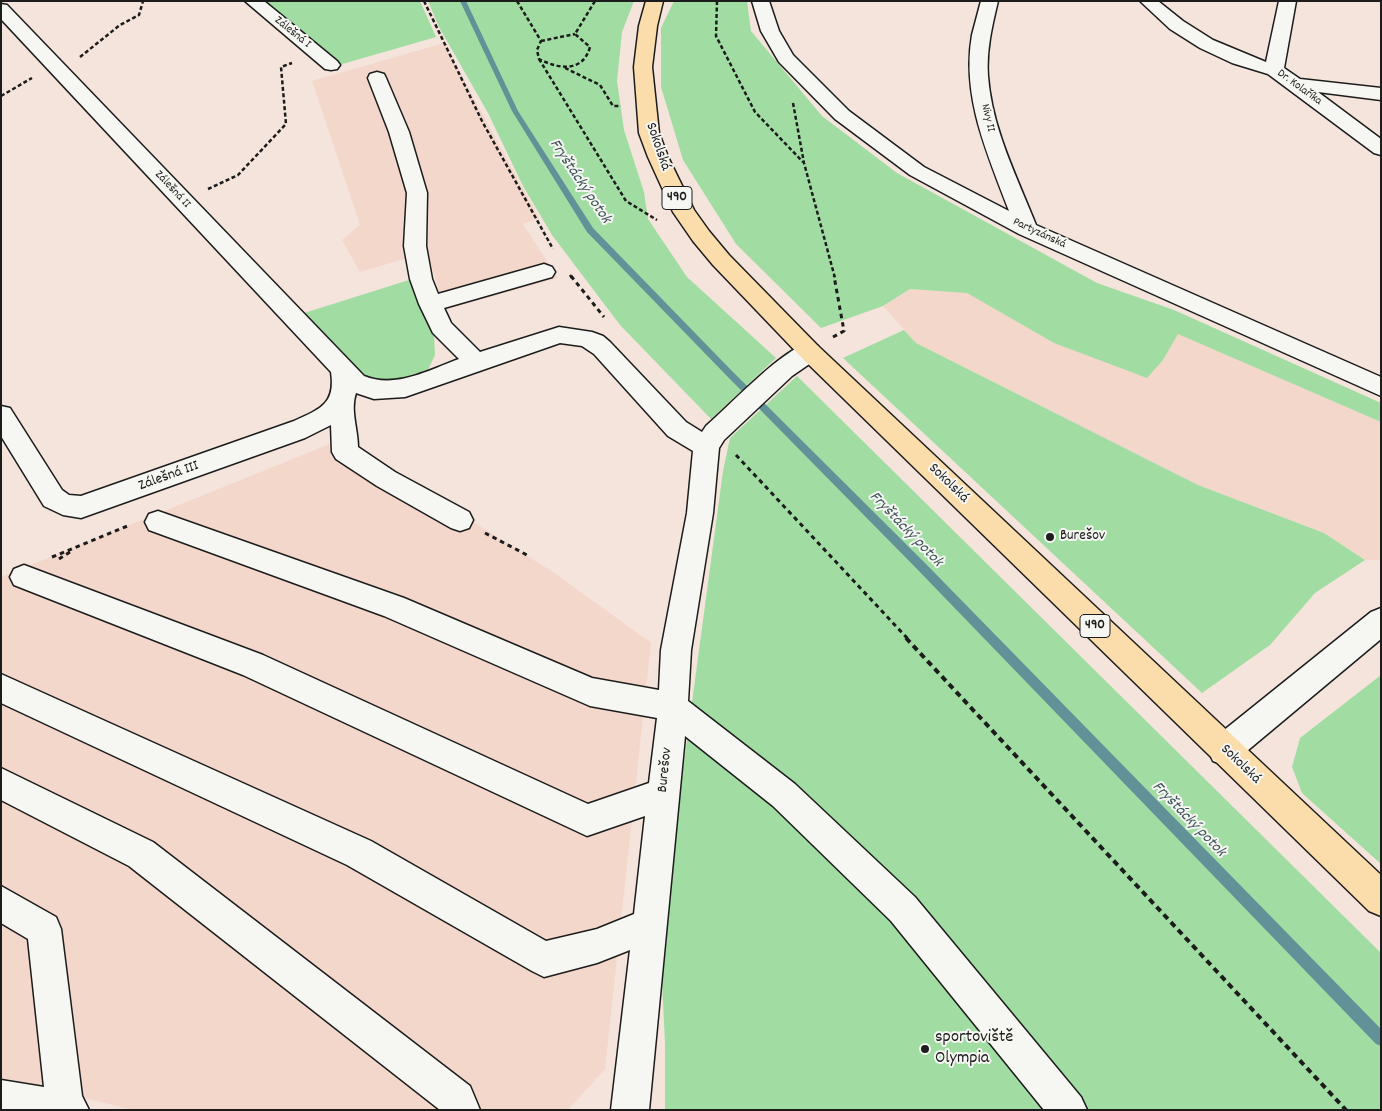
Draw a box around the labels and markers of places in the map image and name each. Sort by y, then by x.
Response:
place label: Burešov [1060,528,1105,546]
marker: Burešov [1044,531,1056,543]
place label: sportoviště Olympia [935,1028,1013,1070]
marker: sportoviště Olympia [919,1043,931,1055]

